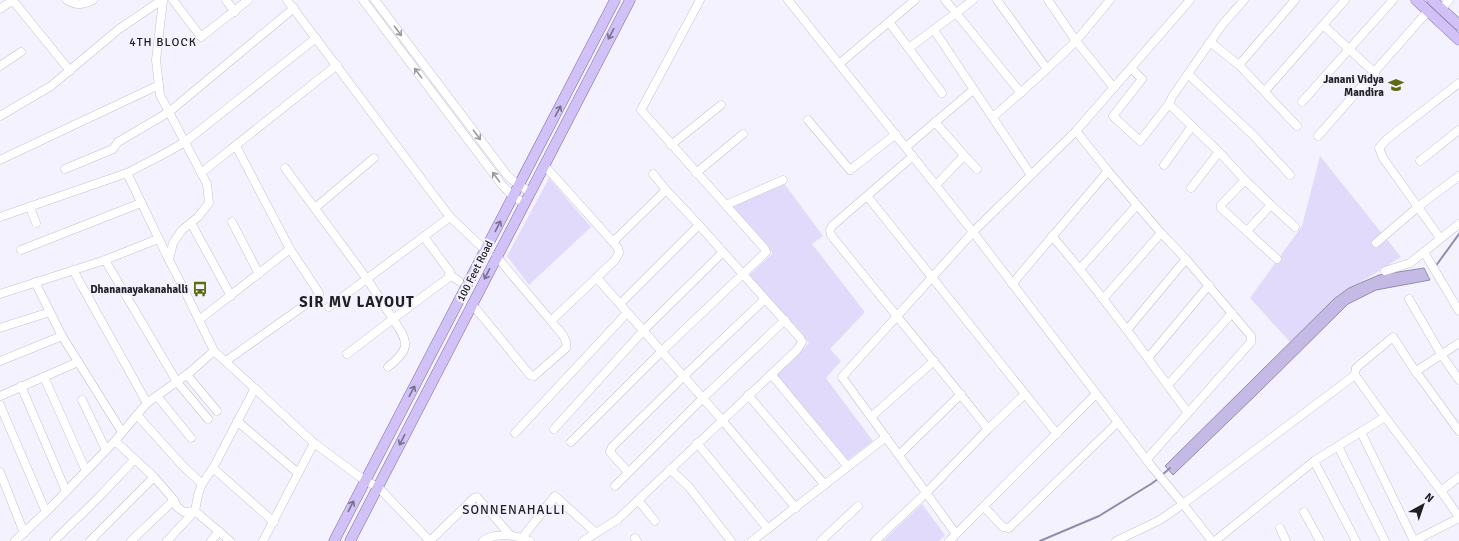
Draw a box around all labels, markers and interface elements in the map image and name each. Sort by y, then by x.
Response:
one-way arrow [394,26,403,37]
one-way arrow [607,28,614,40]
district label: 4TH BLOCK [129,35,197,50]
one-way arrow [413,68,422,79]
place label: Janani Vidya Mandira [1323,73,1384,99]
school or university icon: Janani Vidya Mandira [1387,76,1405,94]
one-way arrow [554,105,562,117]
one-way arrow [473,129,481,140]
one-way arrow [491,172,500,183]
one-way arrow [494,220,502,232]
street label: 100 Feet Road [454,238,496,304]
one-way arrow [483,268,490,280]
bus stop icon: Dhananayakanahalli [191,280,209,298]
place label: Dhananayakanahalli [90,283,188,296]
district label: SIR MV LAYOUT [299,293,415,311]
one-way arrow [409,385,416,397]
one-way arrow [398,433,405,445]
north arrow [1403,485,1443,525]
text: N [1422,490,1436,505]
one-way arrow [348,500,356,512]
district label: SONNENAHALLI [462,502,566,518]

